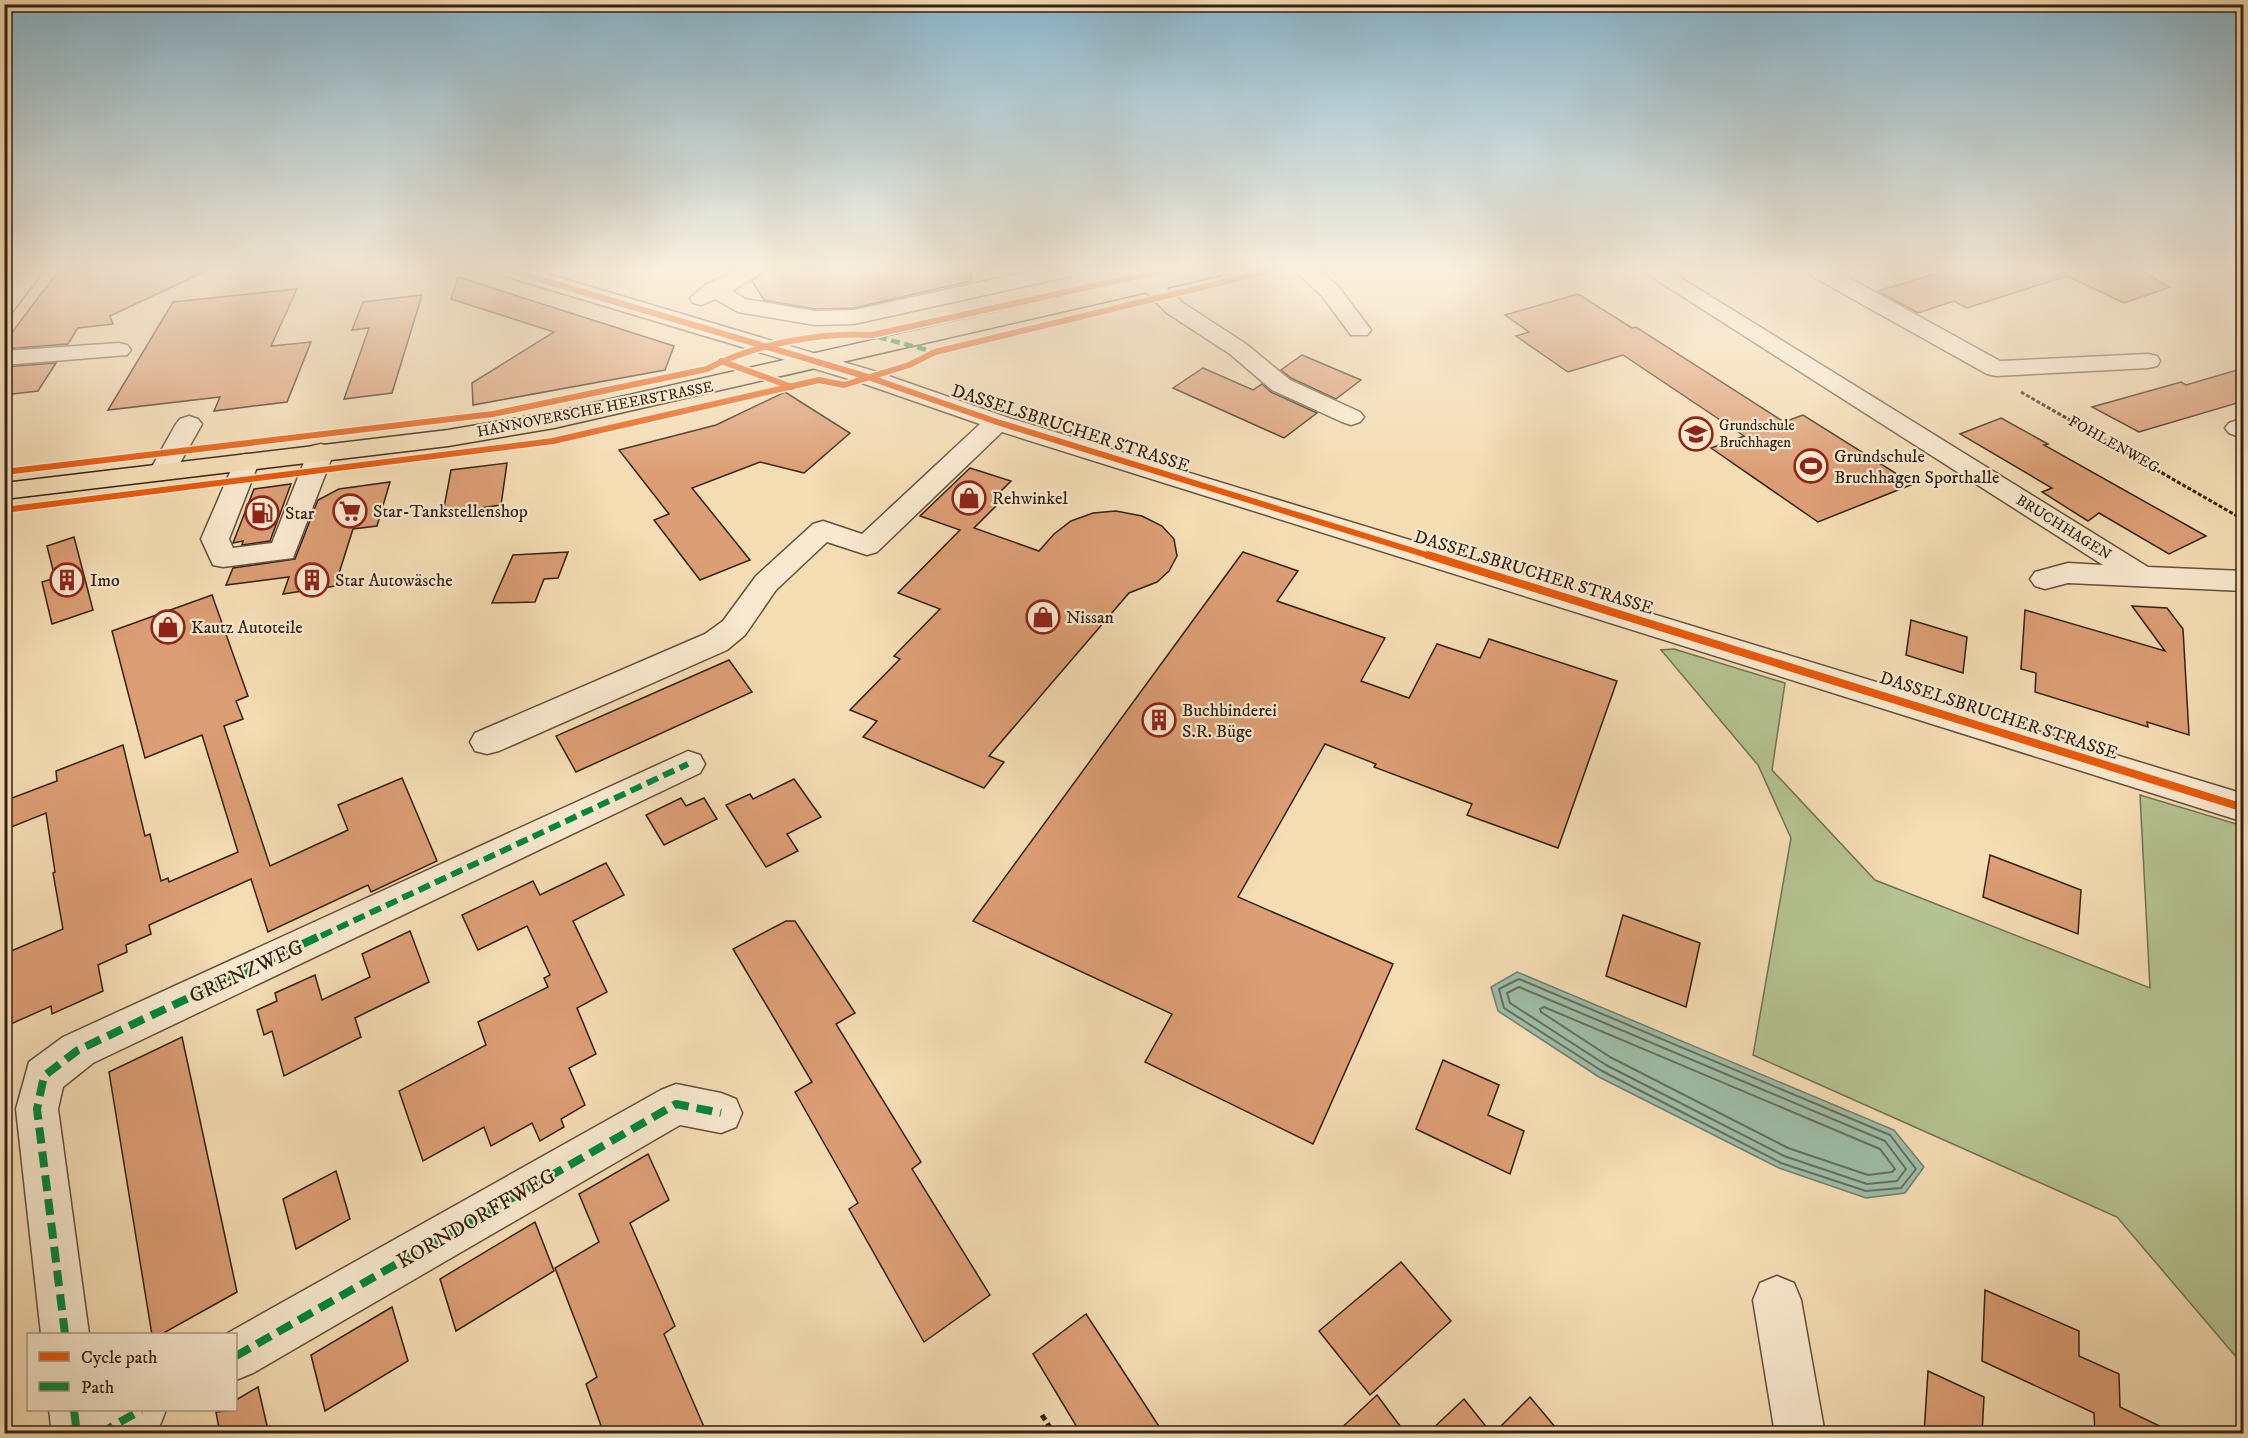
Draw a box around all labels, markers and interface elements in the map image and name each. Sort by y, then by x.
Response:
street label: HANNOVERSCHE HEERSTRASSE [475,377,715,442]
street label: DASSELSBRUCHER STRASSE [949,380,1193,478]
street label: FOHLENWEG [2065,412,2163,477]
school or university icon: Grundschule Bruchhagen [1678,416,1714,452]
place label: Grundschule Bruchhagen [1719,416,1795,452]
place label: Grundschule Bruchhagen Sporthalle [1834,446,1999,489]
sports icon: Grundschule Bruchhagen Sporthalle [1793,448,1829,484]
shop icon: Rehwinkel [951,480,987,516]
place label: Rehwinkel [992,488,1068,510]
street label: BRUCHHAGEN [2013,491,2115,564]
supermarket icon: Star-Tankstellenshop [332,493,368,529]
fuel station icon: Star [244,495,280,531]
place label: Star-Tankstellenshop [373,501,528,523]
place label: Star [285,503,315,525]
street label: DASSELSBRUCHER STRASSE [1411,526,1656,620]
building icon: Imo [49,562,85,598]
building icon: Star Autowäsche [294,562,330,598]
place label: Imo [90,570,120,592]
place label: Star Autowäsche [335,570,453,592]
shop icon: Nissan [1025,599,1061,635]
place label: Nissan [1066,607,1115,629]
shop icon: Kautz Autoteile [150,609,186,645]
place label: Kautz Autoteile [191,617,303,639]
street label: DASSELSBRUCHER STRASSE [1877,667,2121,765]
place label: Buchbinderei S.R. Büge [1182,700,1277,743]
building icon: Buchbinderei S.R. Büge [1141,702,1177,738]
street label: GRENZWEG [185,934,308,1010]
street label: KORNDORFFWEG [393,1163,561,1275]
legend [27,1333,237,1411]
text: Cycle path [81,1347,158,1369]
text: Path [81,1377,115,1399]

